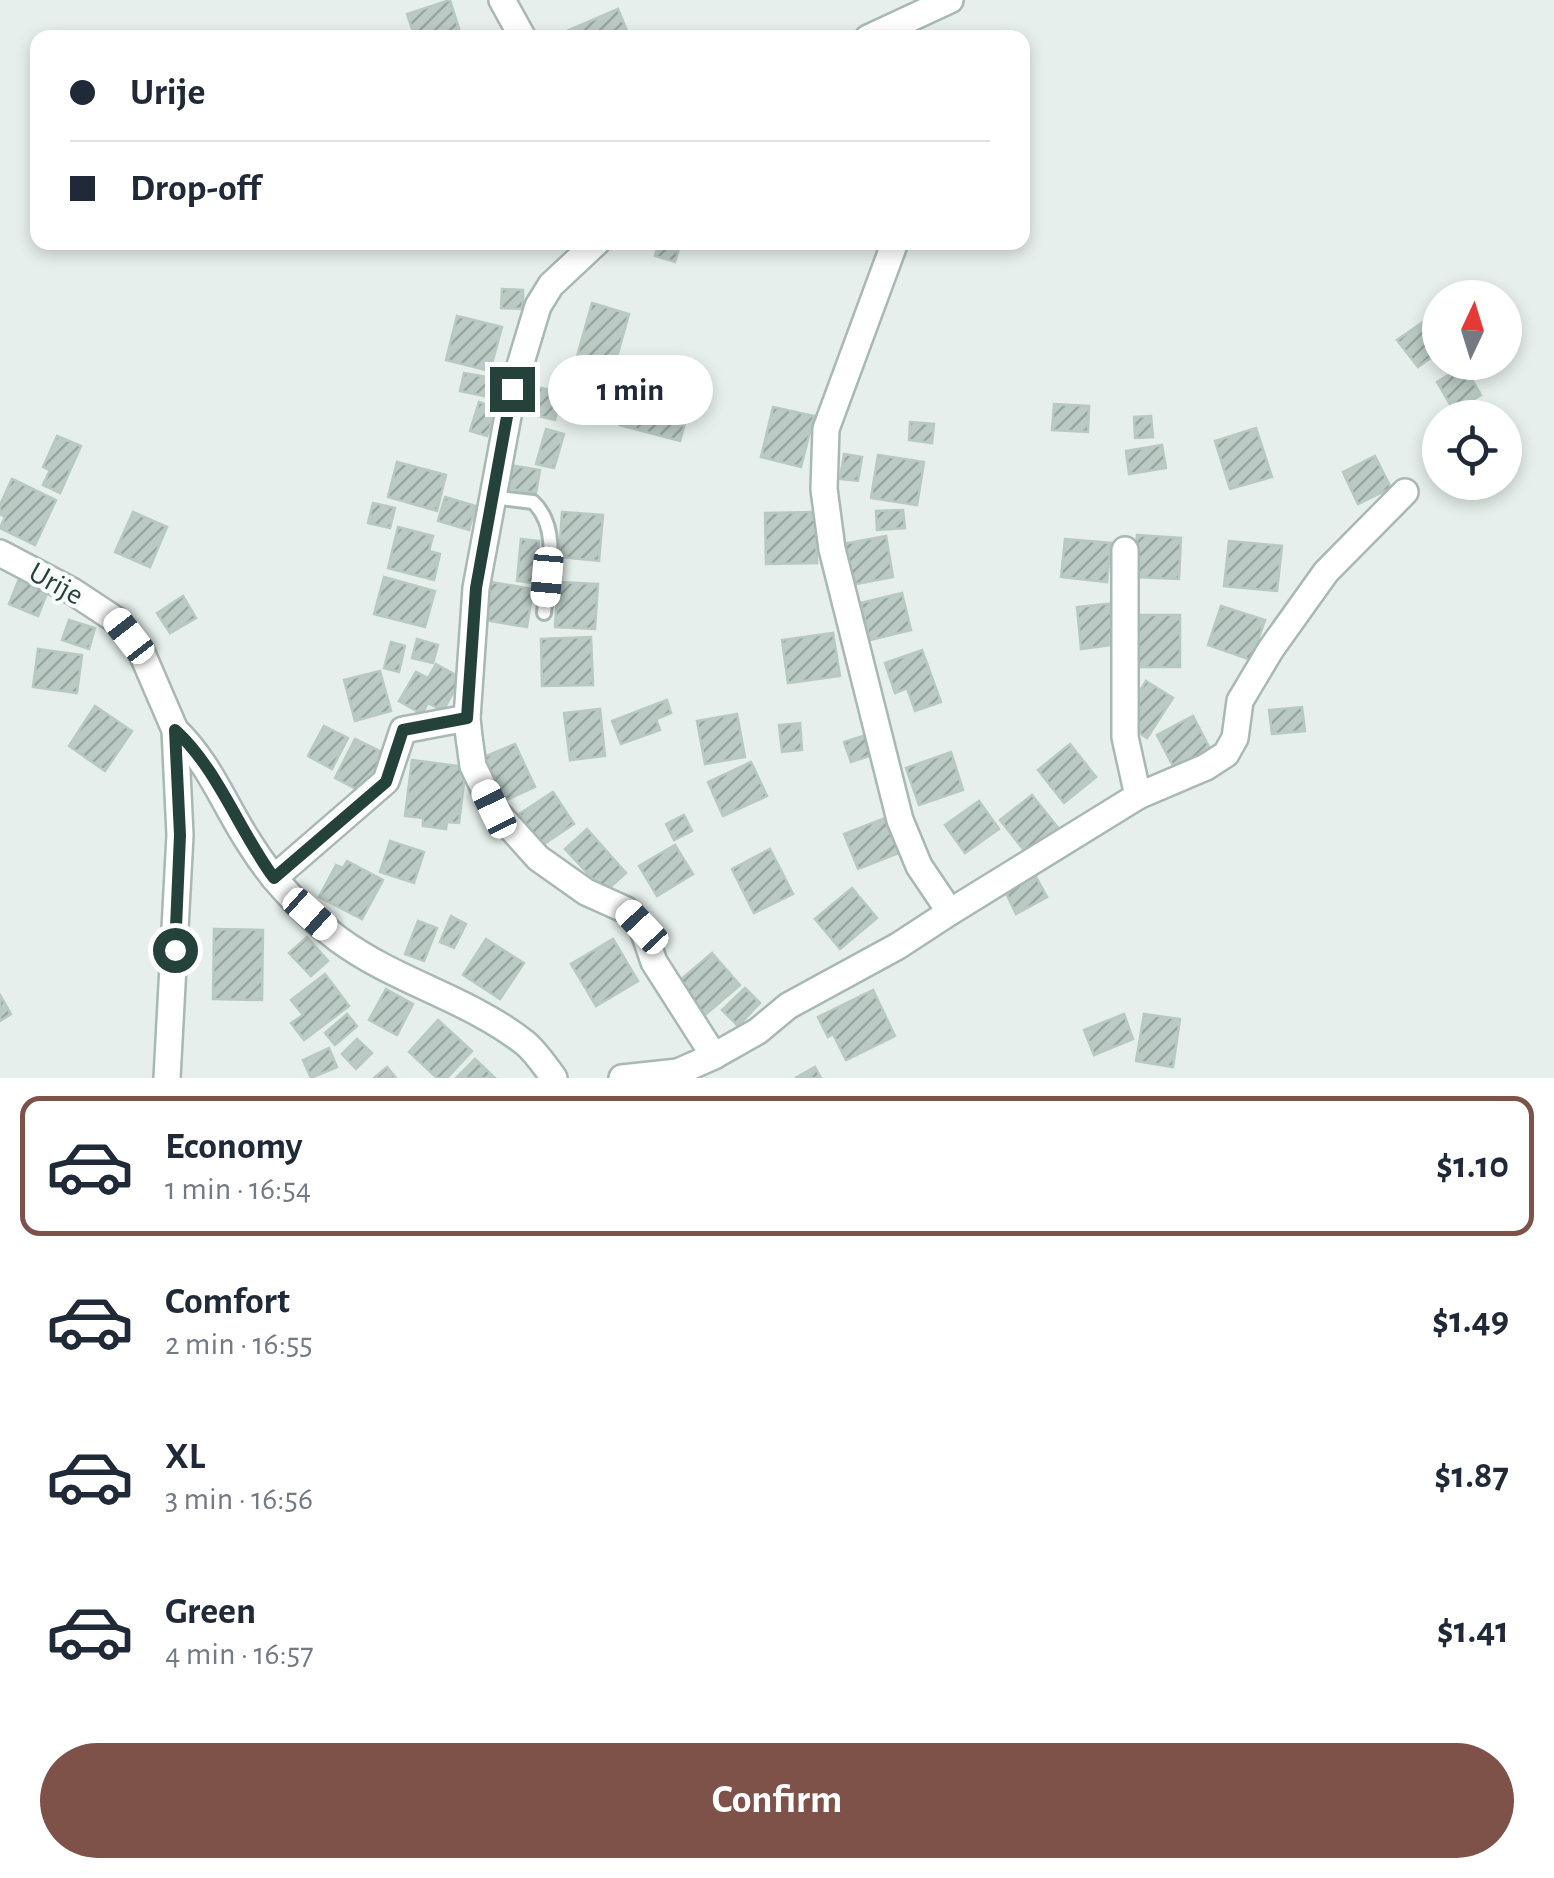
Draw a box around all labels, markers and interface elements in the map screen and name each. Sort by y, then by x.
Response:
text: Urije [130,74,206,112]
text: Drop-off [130,170,261,208]
north arrow [1422,280,1522,380]
map controls [1422,280,1522,500]
callout: 1 min [547,354,712,424]
route end [490,367,535,412]
text: 1 min [597,374,664,406]
button: locate [1422,400,1522,500]
car [529,546,565,608]
street label: Urije [24,557,88,611]
car [99,603,159,669]
car [467,775,521,843]
car [278,883,342,945]
car [611,895,673,959]
route start [153,928,198,973]
icon: car [45,1121,135,1211]
text: Economy [165,1128,303,1166]
text: $1.10 [1436,1147,1509,1185]
text: 1 min · 16:54 [165,1173,311,1205]
icon: car [45,1276,135,1366]
text: Comfort [165,1283,290,1321]
text: $1.49 [1432,1302,1509,1340]
text: 2 min · 16:55 [165,1328,313,1360]
icon: car [45,1431,135,1521]
text: XL [165,1438,205,1476]
text: $1.87 [1434,1457,1509,1495]
text: 3 min · 16:56 [165,1483,313,1515]
icon: car [45,1586,135,1676]
text: Green [165,1593,256,1631]
text: $1.41 [1437,1612,1509,1650]
text: 4 min · 16:57 [165,1638,314,1670]
button: Confirm [40,1743,1514,1858]

